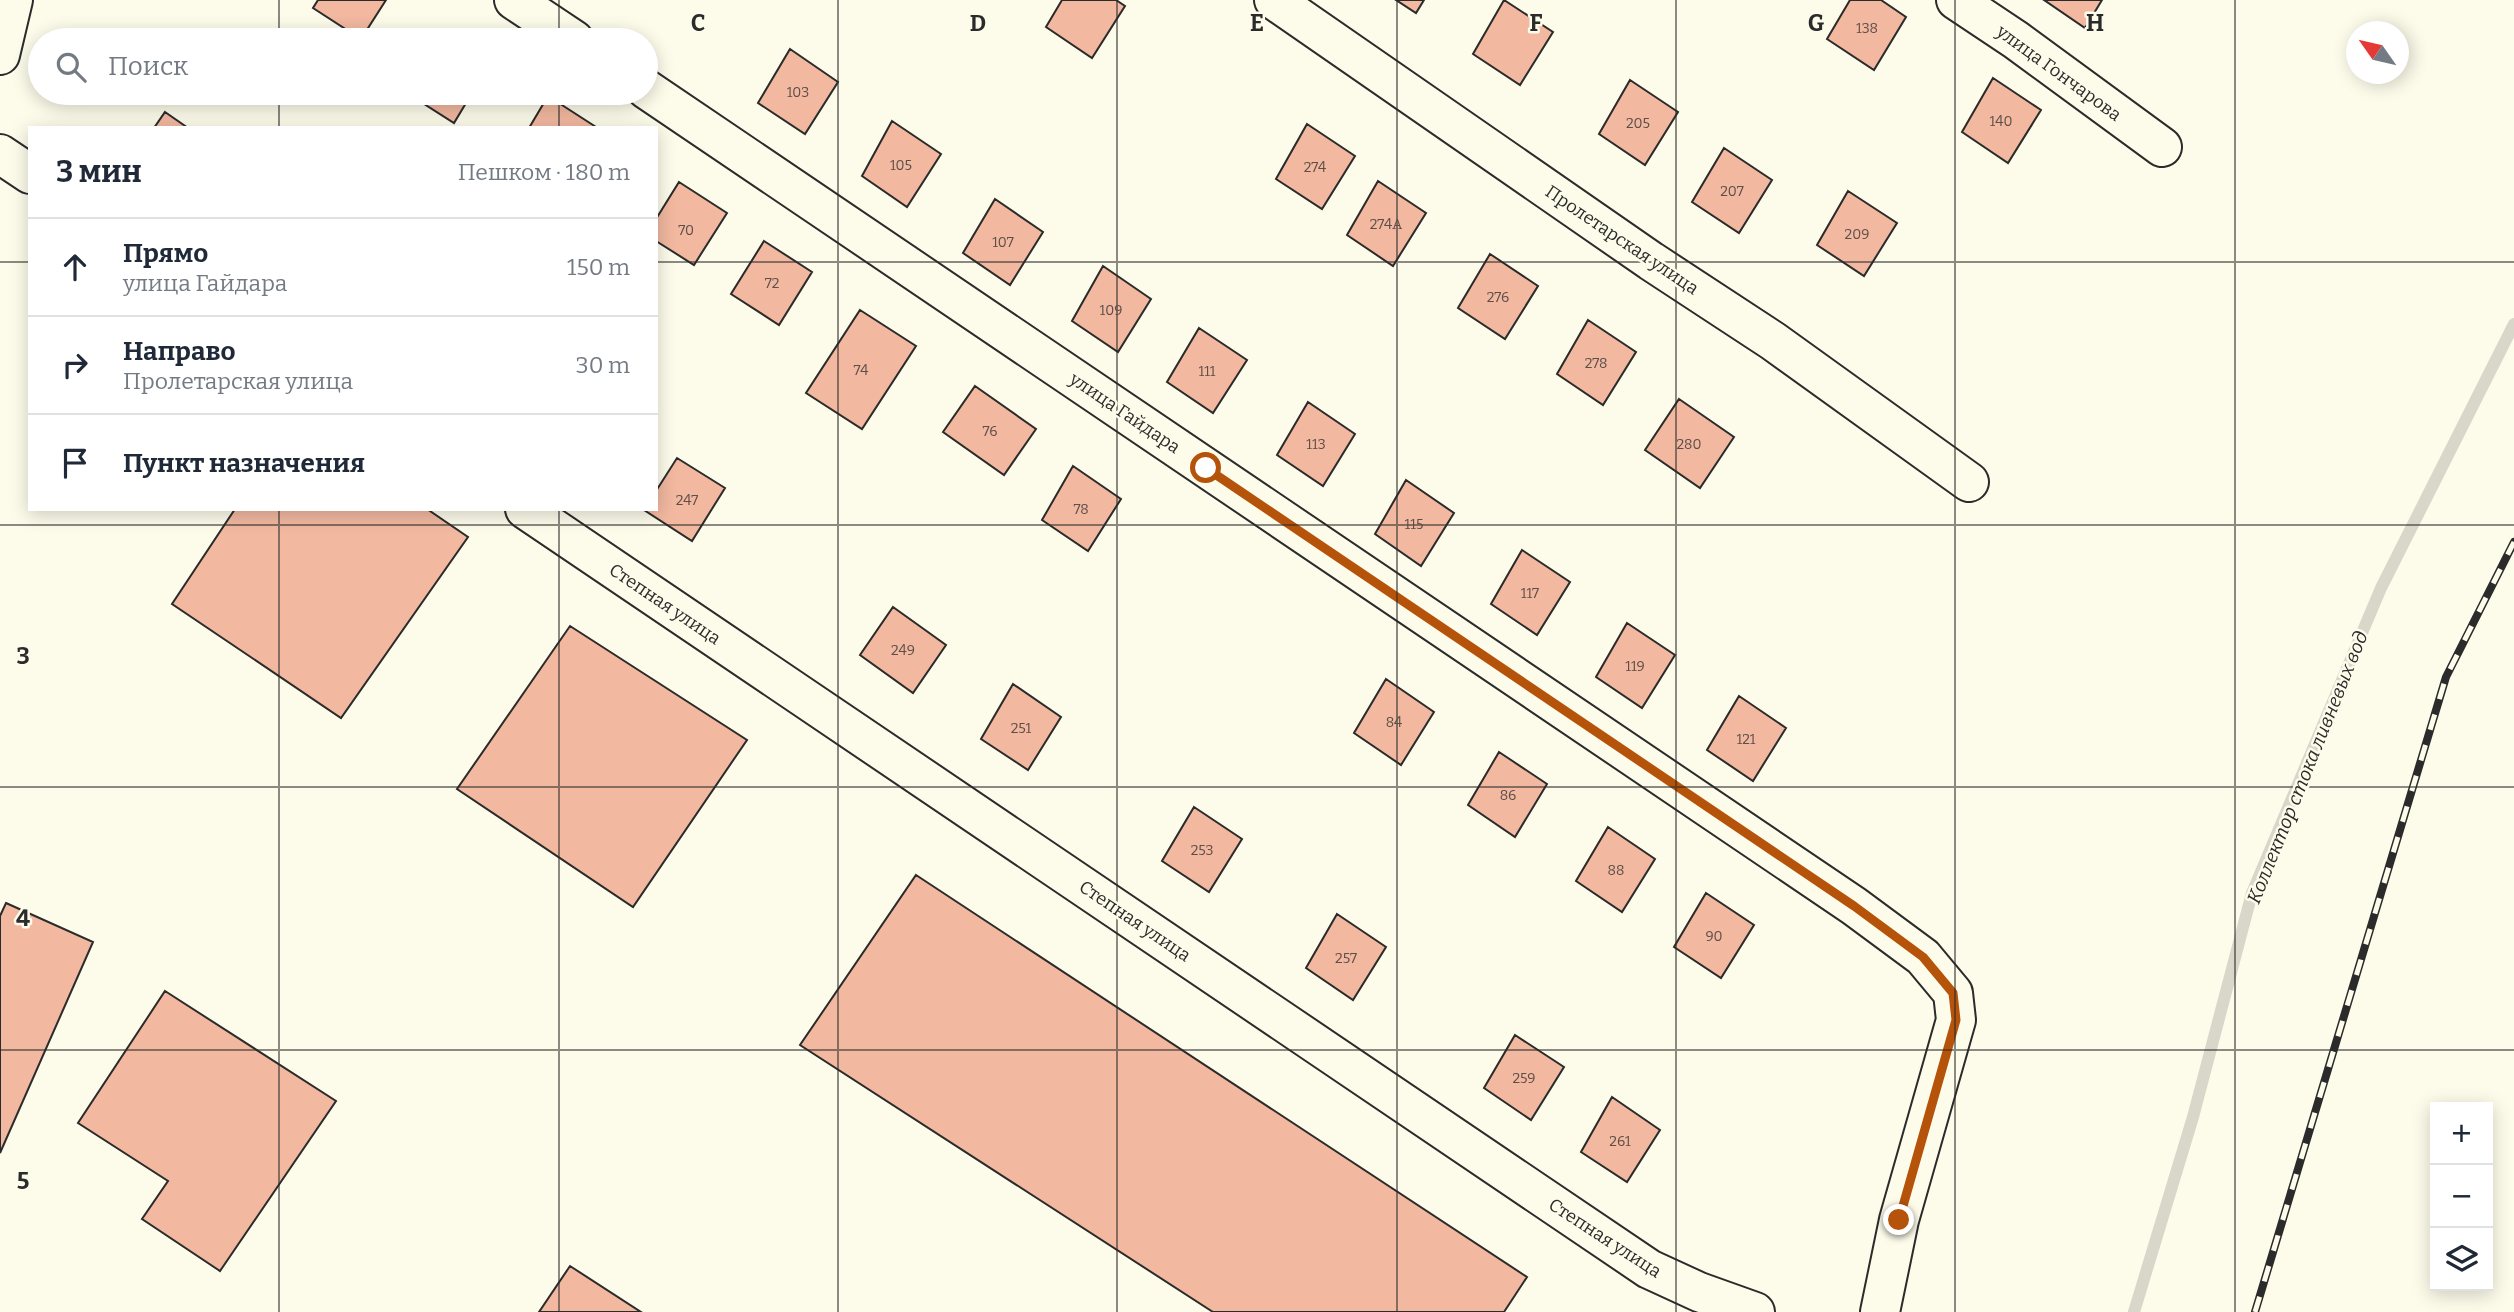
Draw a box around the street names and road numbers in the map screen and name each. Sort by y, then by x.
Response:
street label: улица Гончарова [1991,20,2126,126]
street label: Пролетарская улица [1541,181,1703,300]
street label: улица Гайдара [1065,367,1185,458]
street label: Степная улица [605,559,725,650]
street label: Степная улица [1075,876,1195,967]
street label: Степная улица [1545,1193,1666,1283]

